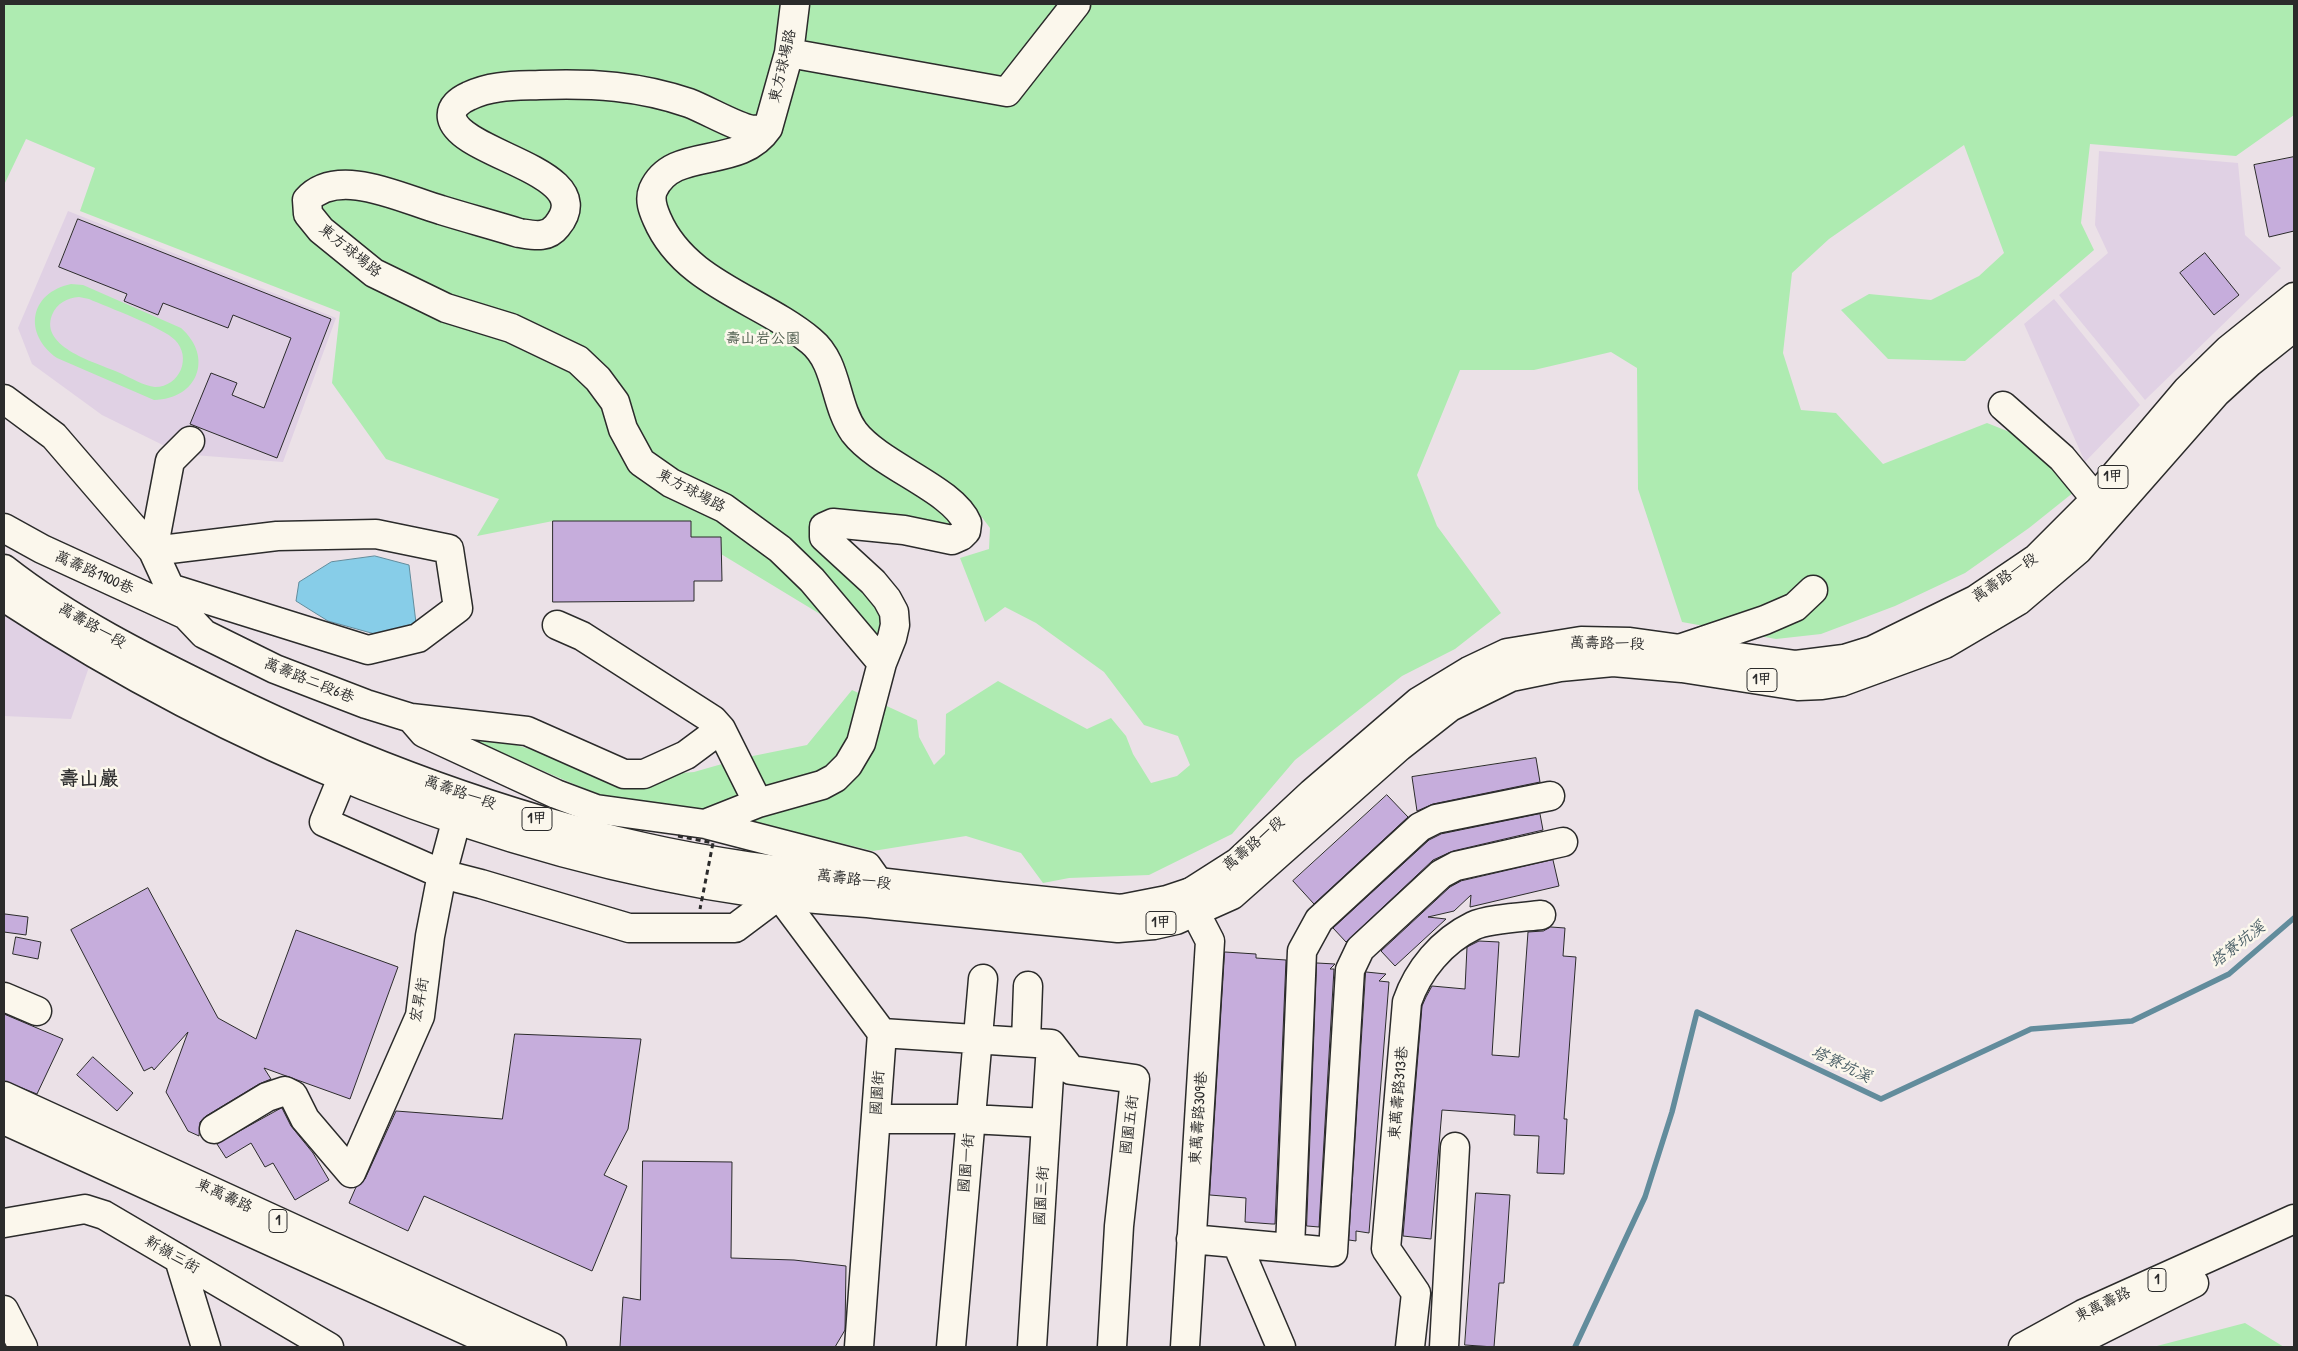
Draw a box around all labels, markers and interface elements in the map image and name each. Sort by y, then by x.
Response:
street label: 東方球場路 [766,27,800,105]
street label: 東方球場路 [315,220,385,282]
park label: 壽山岩公園 [726,330,800,348]
street label: 東方球場路 [654,465,728,517]
road number: 1甲 [2098,466,2128,488]
street label: 萬壽路1900巷 [52,548,136,598]
street label: 萬壽路一段 [1969,550,2041,606]
street label: 萬壽路一段 [55,599,129,653]
street label: 萬壽路一段 [1569,634,1645,654]
street label: 萬壽路二段6巷 [261,655,357,707]
road number: 1甲 [1747,668,1777,692]
district label: 壽山巖 [59,768,119,792]
street label: 萬壽路一段 [422,772,498,814]
road number: 1甲 [522,808,552,831]
street label: 萬壽路一段 [1219,813,1289,875]
street label: 萬壽路一段 [816,866,892,894]
road number: 1甲 [1146,911,1176,934]
water label: 塔寮坑溪 [2207,918,2269,972]
street label: 宏昇街 [407,976,433,1024]
water label: 塔寮坑溪 [1808,1043,1874,1087]
street label: 東萬壽路313巷 [1386,1045,1412,1141]
street label: 國園街 [867,1070,889,1116]
street label: 東萬壽路309巷 [1187,1071,1211,1165]
street label: 國園五街 [1117,1094,1143,1156]
street label: 國園一街 [955,1132,979,1194]
street label: 國園三街 [1031,1165,1053,1227]
street label: 東萬壽路 [193,1175,255,1217]
road number: 1 [269,1210,287,1232]
street label: 新嶺三街 [142,1232,202,1278]
road number: 1 [2148,1268,2166,1292]
street label: 東萬壽路 [2072,1284,2134,1326]

